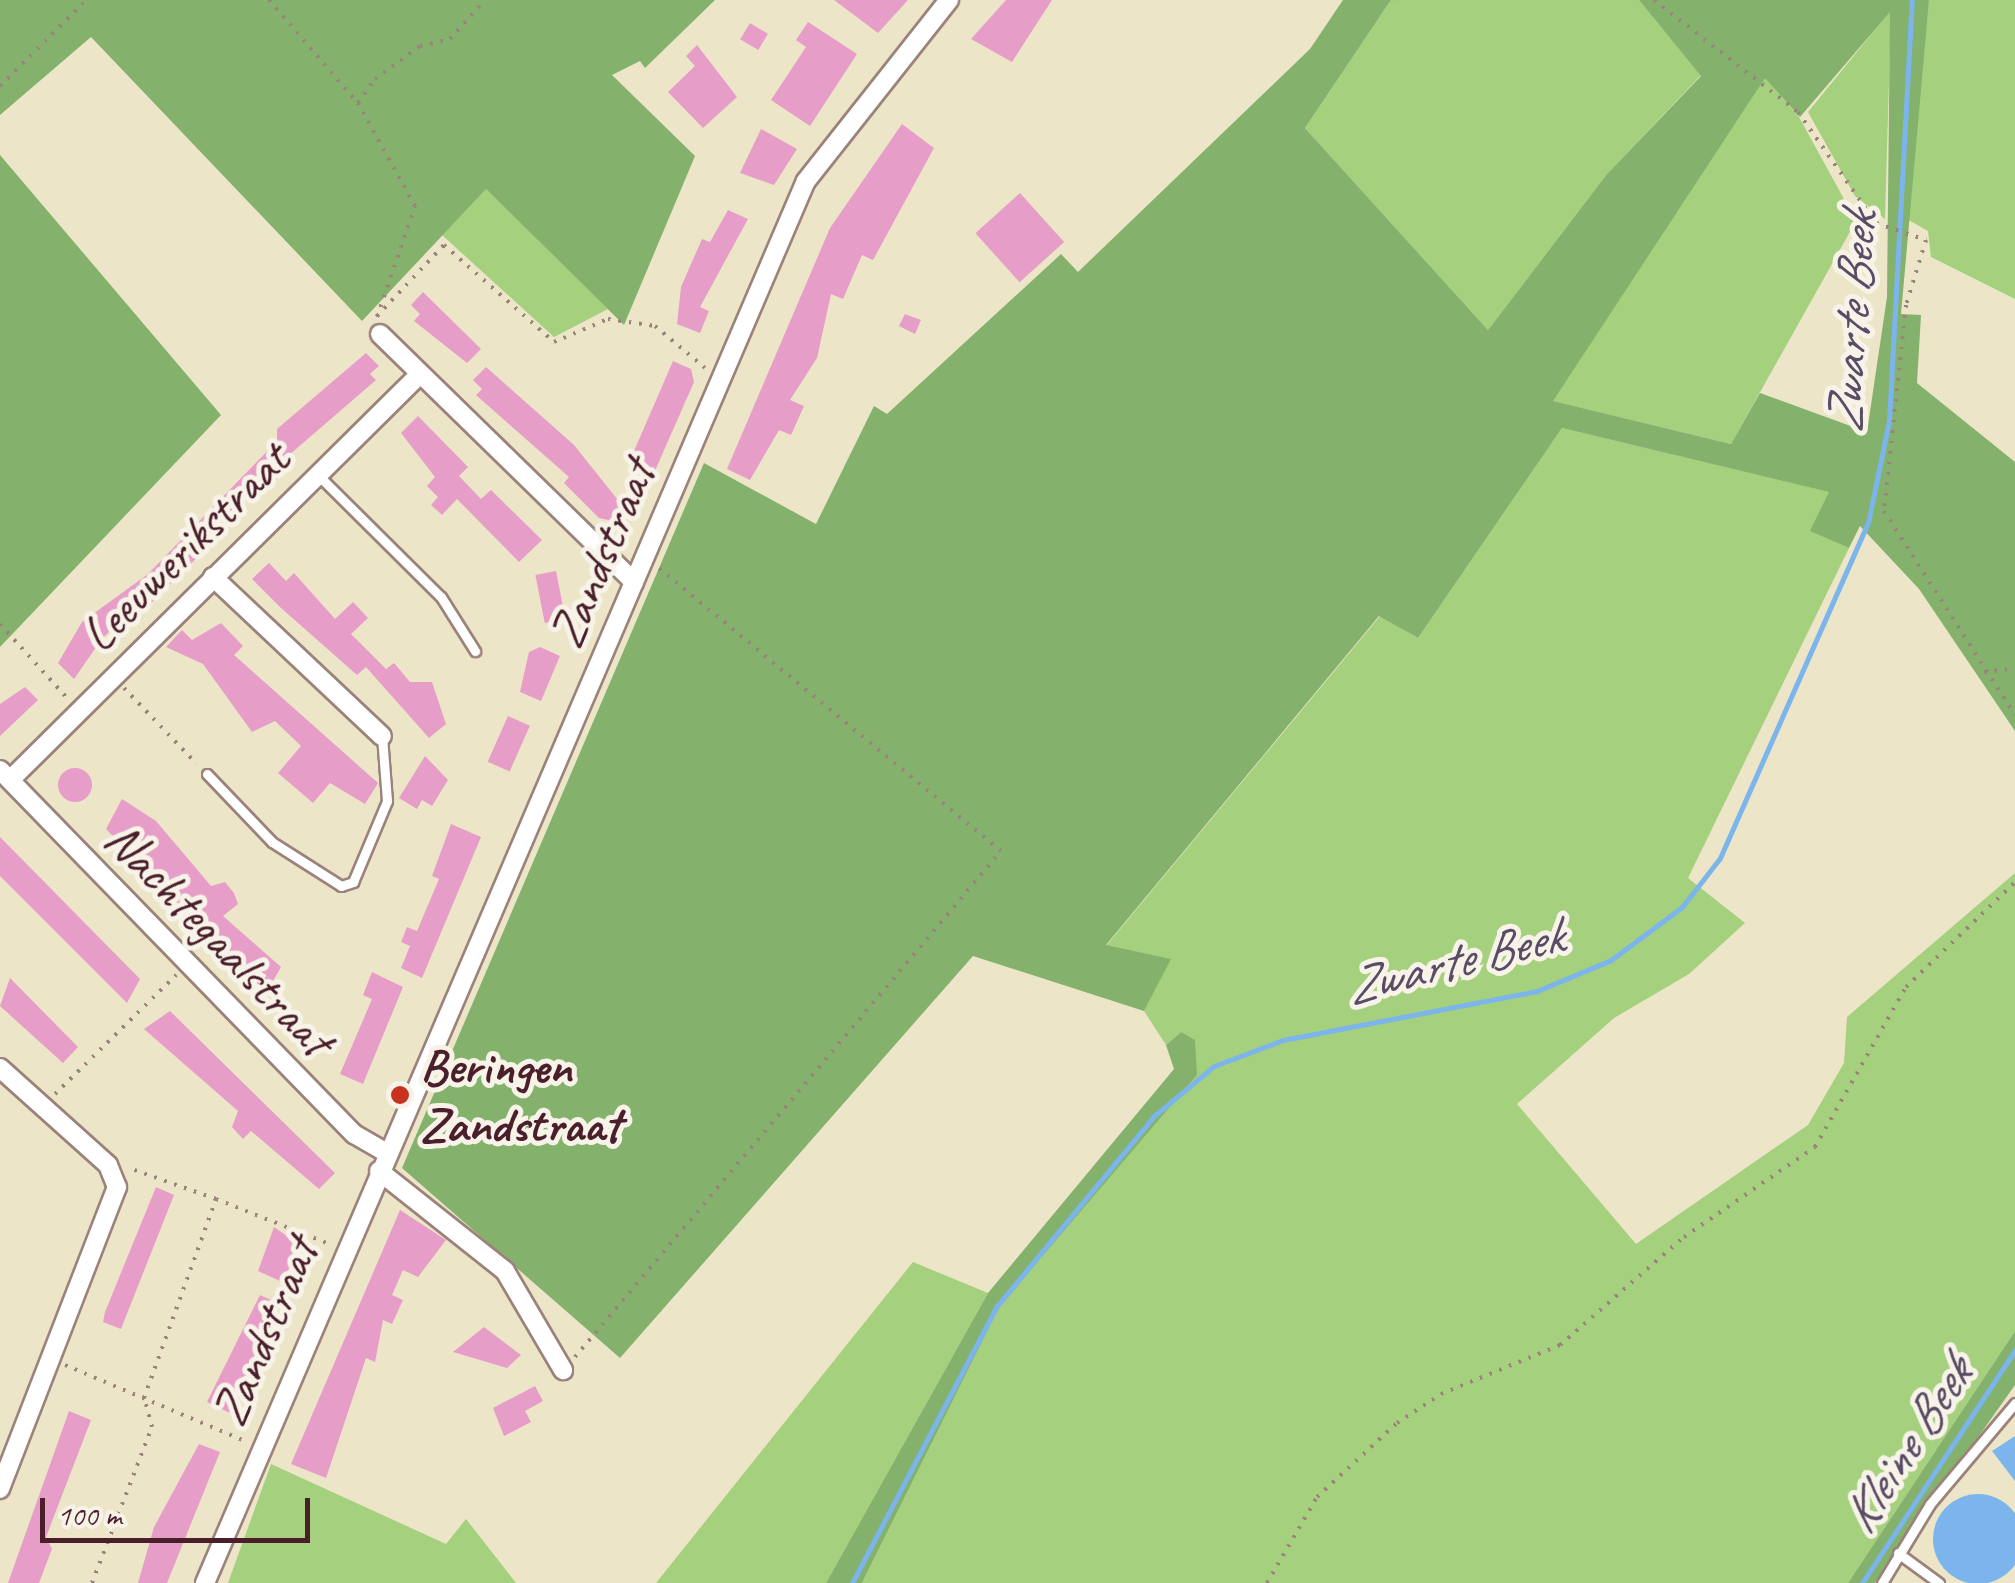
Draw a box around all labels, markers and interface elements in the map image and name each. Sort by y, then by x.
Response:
water label: Zwarte Beek [1813,211,1891,435]
street label: Leeuwerikstraat [68,430,302,664]
street label: Zandstraat [536,451,668,657]
street label: Nachtegaalstraat [92,809,346,1069]
water label: Zwarte Beek [1340,905,1568,1019]
place label: Beringen Zandstraat [420,1036,620,1154]
marker: Beringen Zandstraat [389,1084,411,1106]
street label: Zandstraat [199,1229,331,1435]
water label: Kleine Beek [1828,1347,1986,1545]
scale bar [45,1478,315,1540]
text: 100 m [57,1496,122,1534]

